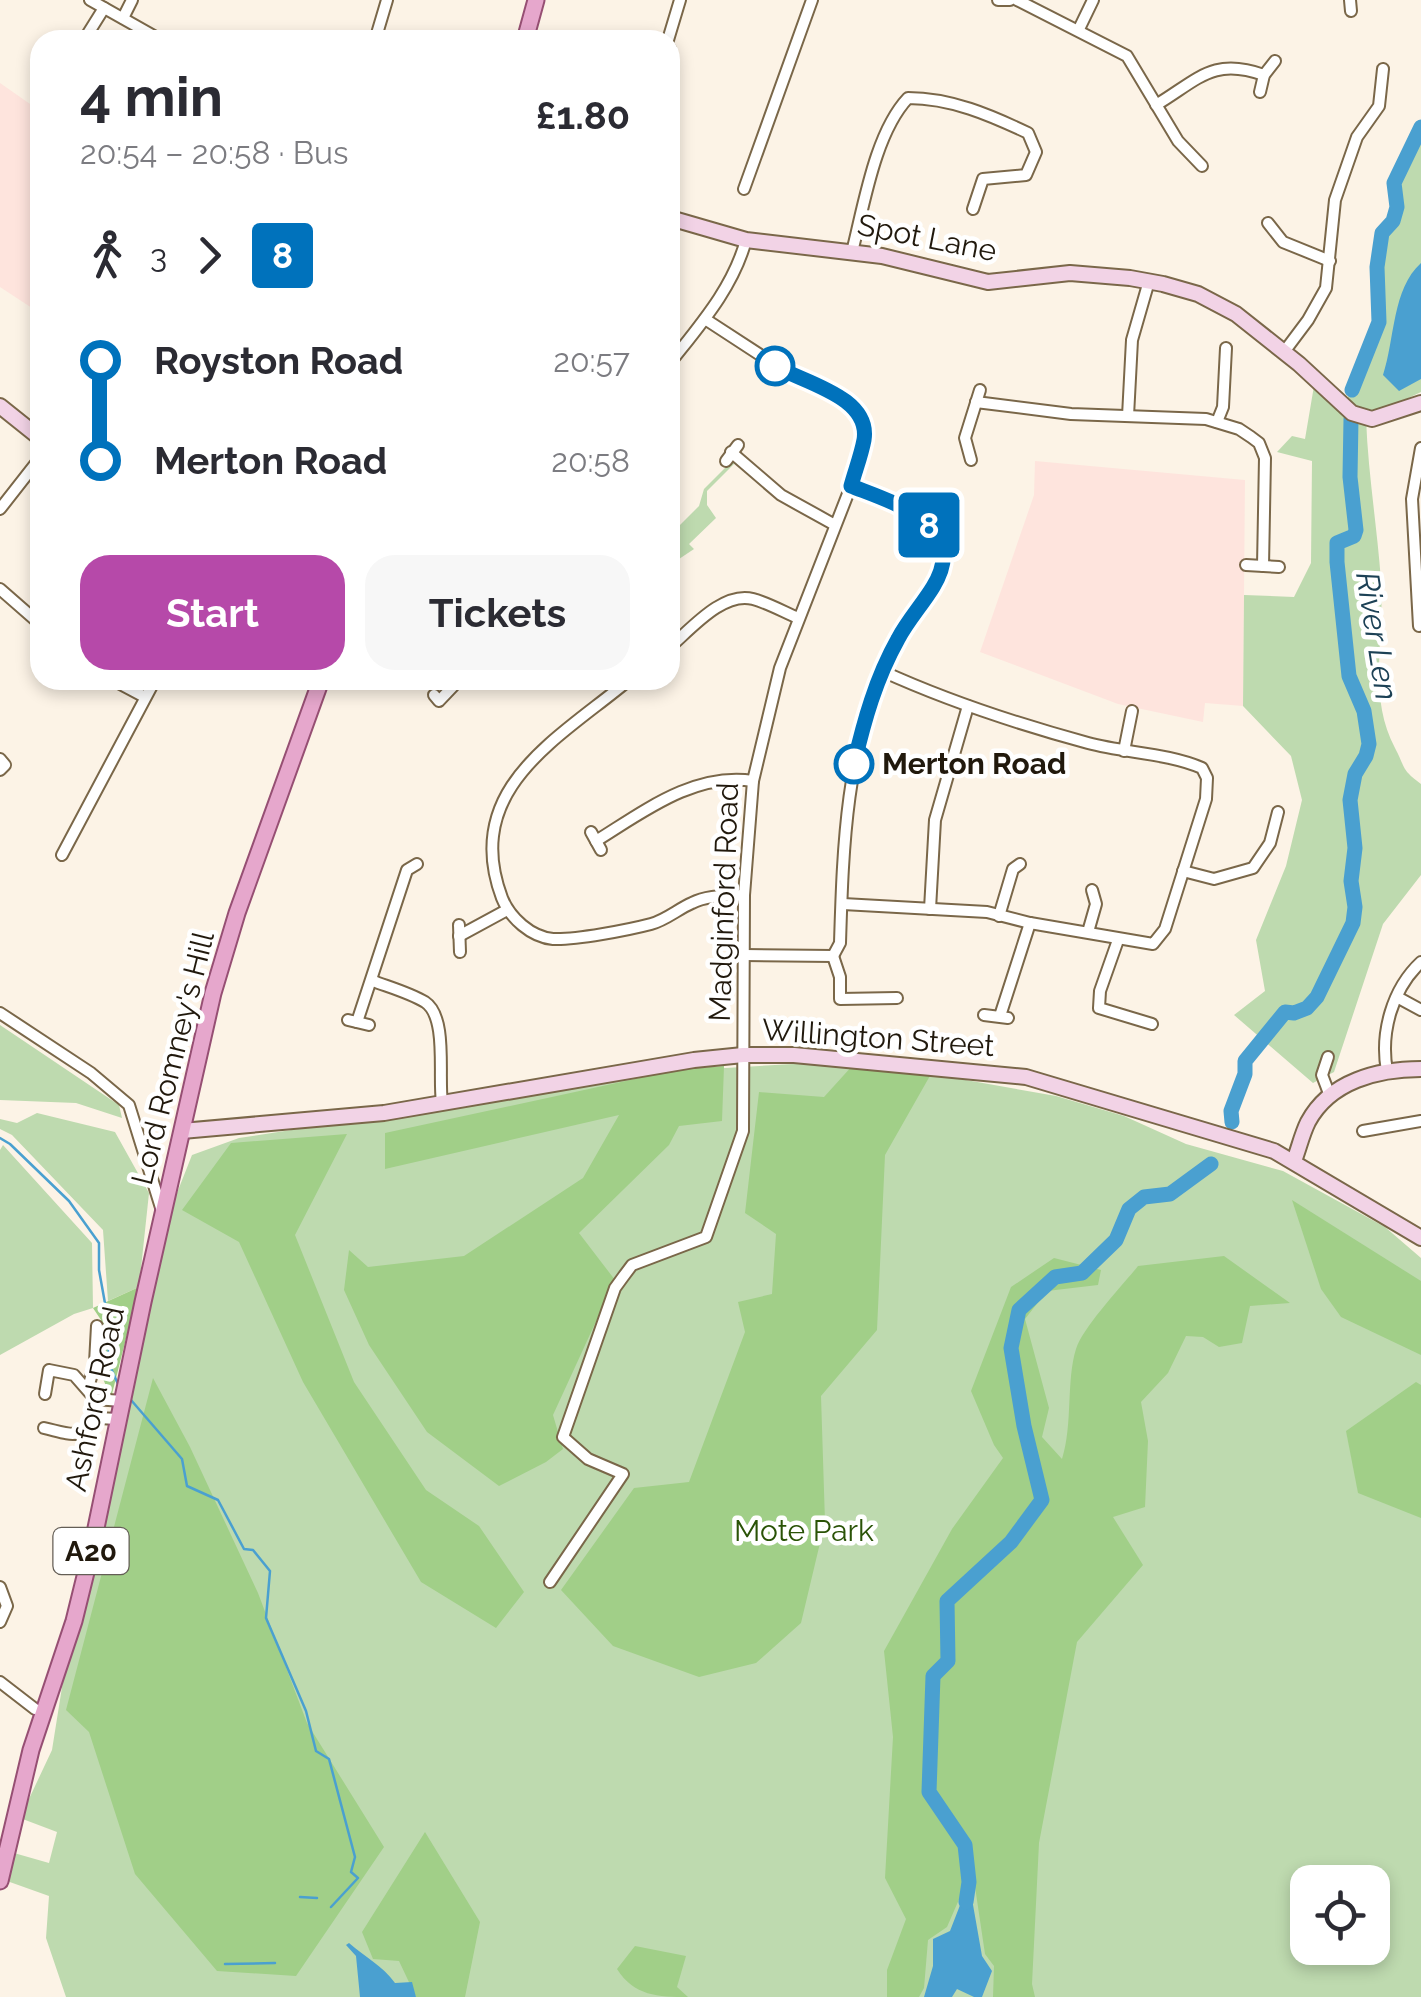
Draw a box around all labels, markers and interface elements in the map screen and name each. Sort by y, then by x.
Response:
text: 4 min [80,64,223,129]
text: £1.80 [536,93,630,138]
text: 20:54 – 20:58 · Bus [80,134,349,171]
street label: Spot Lane [855,207,1000,268]
icon: walk [80,228,135,283]
icon: forward [182,228,237,283]
text: 8 [272,235,293,276]
text: 3 [150,237,167,274]
text: Royston Road [154,338,403,383]
text: 20:57 [553,342,630,379]
unlabelled marker [756,347,794,385]
text: Merton Road [154,438,387,483]
text: 20:58 [551,442,630,479]
line badge: 8 [896,492,962,558]
text: 8 [918,505,940,546]
button: Start [80,555,345,670]
button: Tickets [365,555,630,670]
water label: River Len [1349,569,1406,703]
marker: Merton Road [835,745,873,783]
place label: Merton Road [882,746,1066,781]
street label: Madginford Road [702,782,745,1022]
street label: Lord Romney's Hill [124,927,221,1188]
street label: Willington Street [761,1012,995,1063]
street label: Ashford Road [58,1304,131,1494]
park label: Mote Park [734,1513,874,1548]
road number: A20 [54,1528,128,1574]
map controls [1290,1865,1390,1965]
button: locate [1290,1865,1390,1965]

